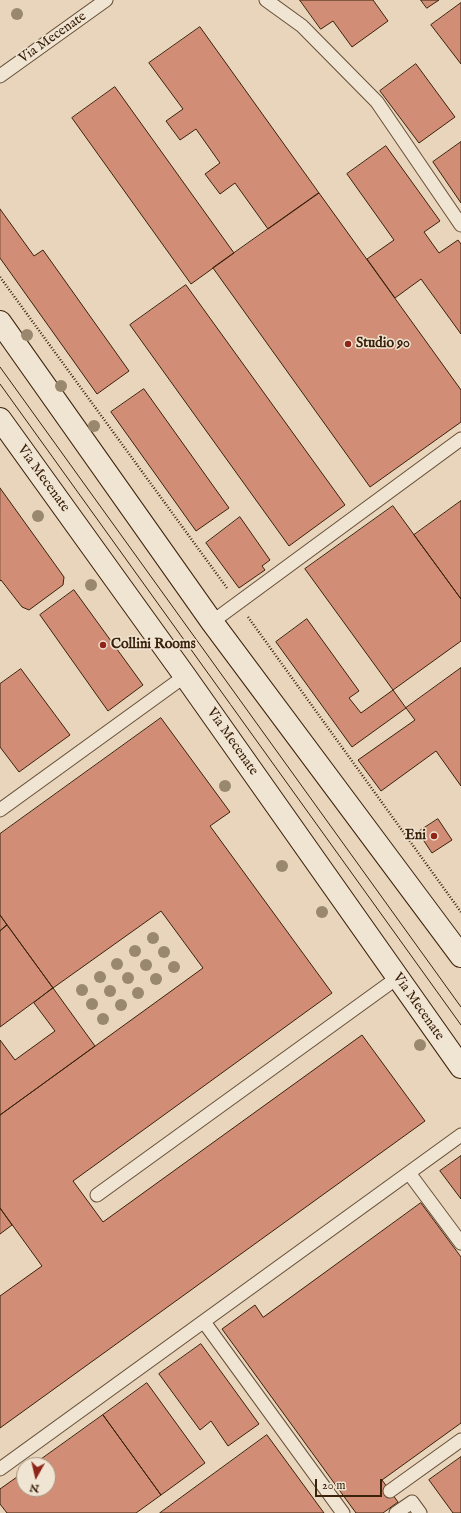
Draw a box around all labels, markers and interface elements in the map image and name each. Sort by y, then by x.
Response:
street label: Via Mecenate [16,9,90,67]
place label: Studio 90 [356,336,410,352]
marker: Studio 90 [343,339,353,349]
street label: Via Mecenate [13,442,73,516]
place label: Collini Rooms [111,637,196,653]
marker: Collini Rooms [98,640,108,650]
street label: Via Mecenate [203,705,261,779]
place label: Eni [405,828,426,844]
marker: Eni [429,831,439,841]
street label: Via Mecenate [389,970,447,1044]
north arrow [16,1457,56,1497]
scale bar [317,1471,384,1497]
text: 20 m [322,1478,345,1493]
text: N [29,1480,40,1495]

